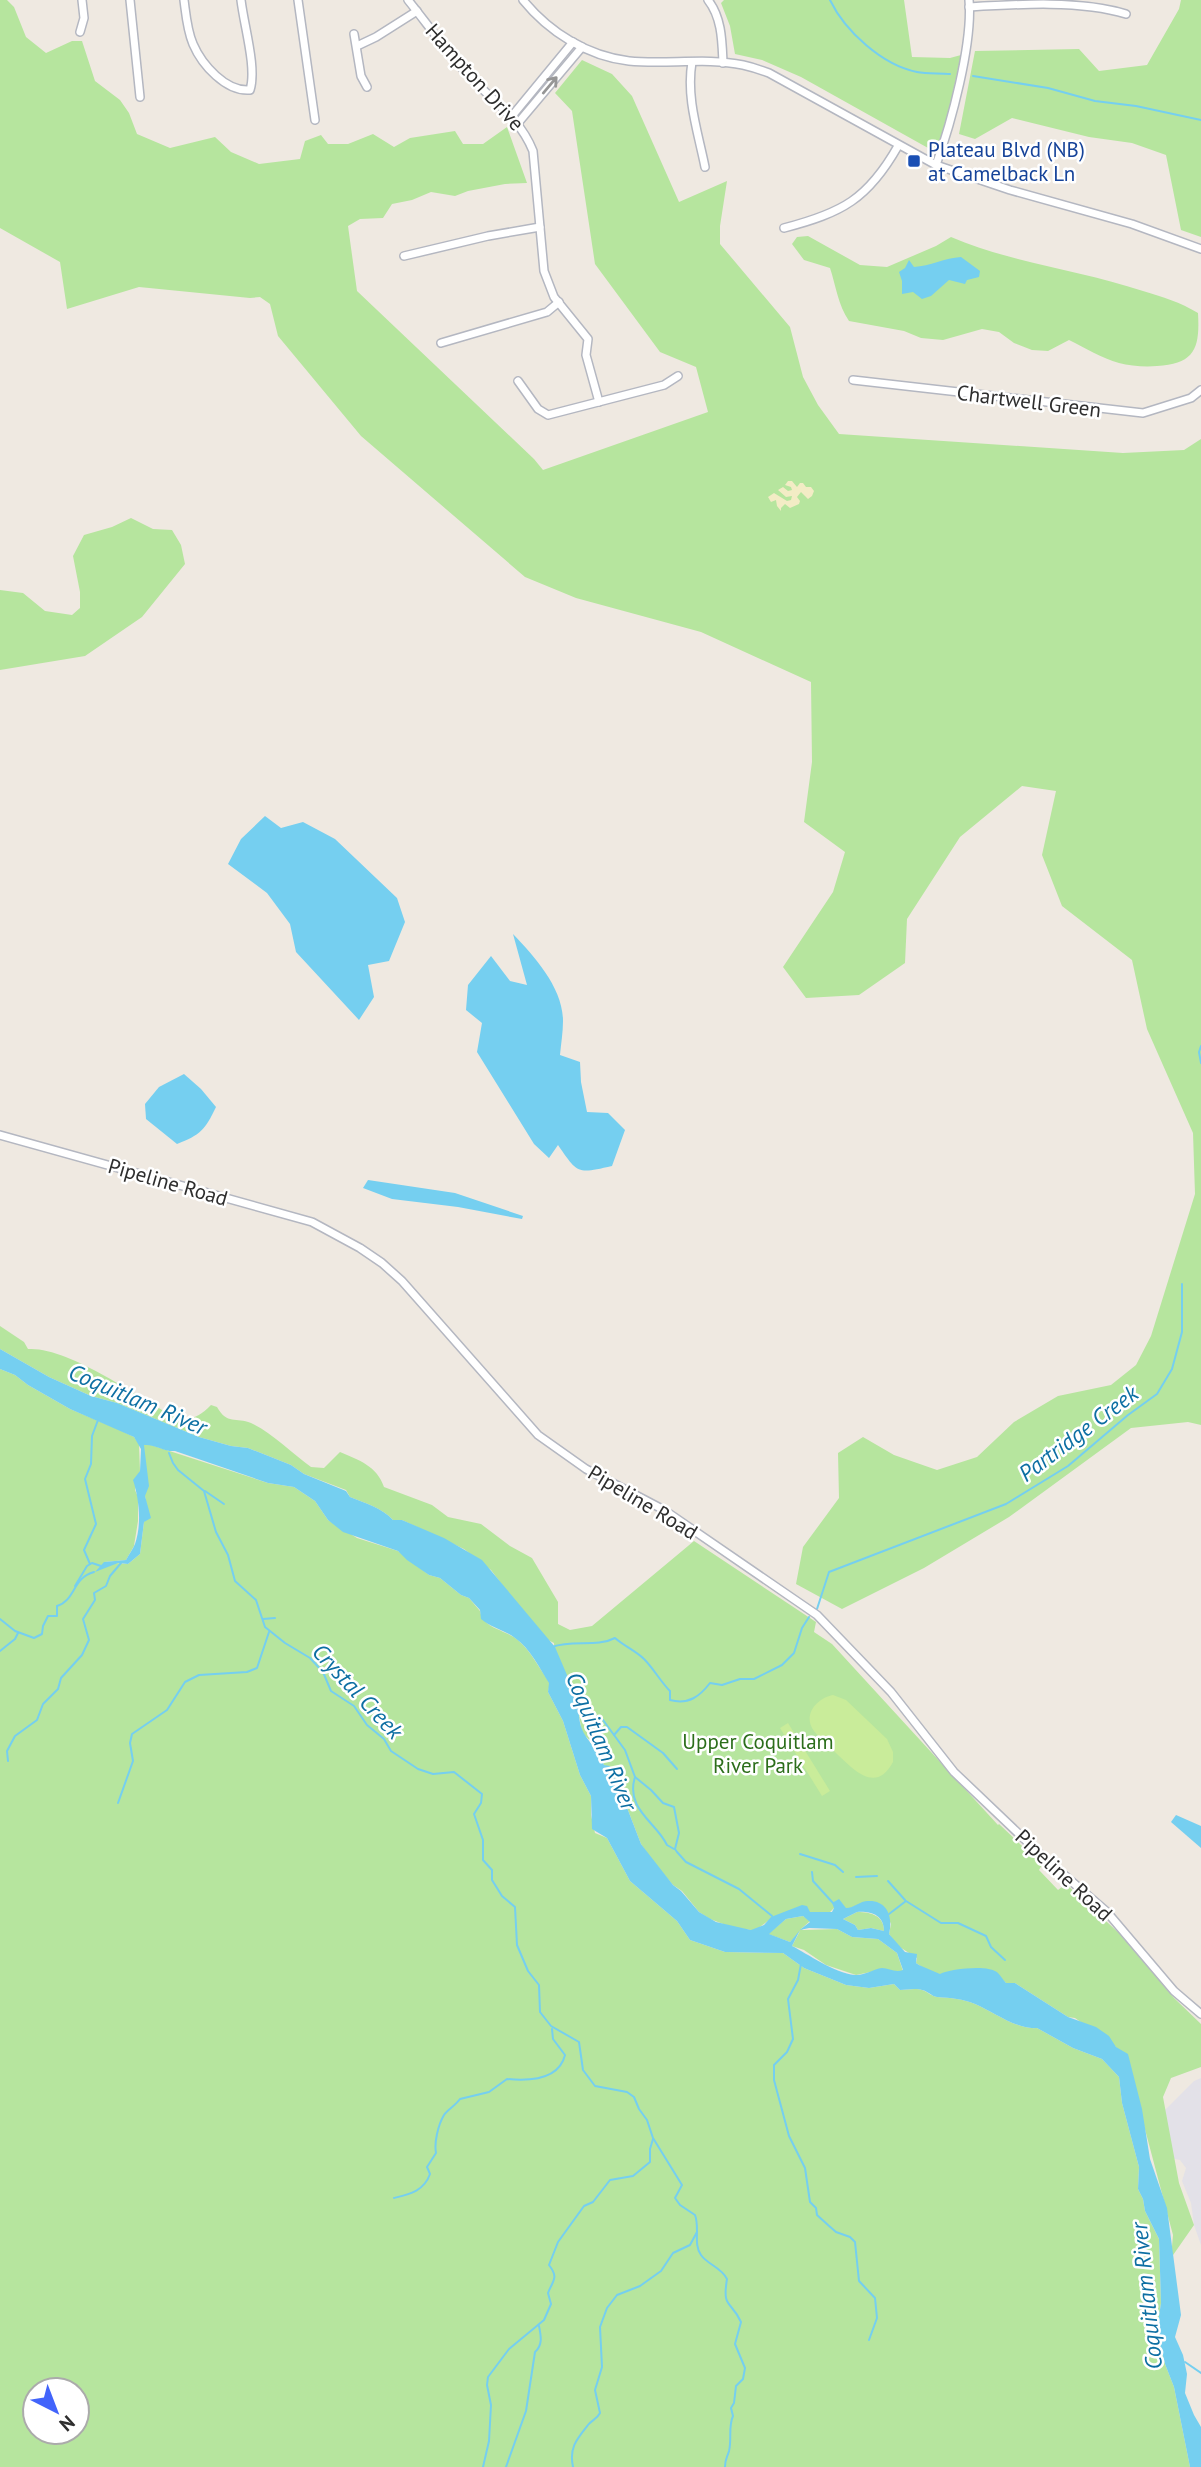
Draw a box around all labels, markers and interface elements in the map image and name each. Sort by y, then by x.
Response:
street label: Hampton Drive [420,18,530,136]
one-way arrow [542,76,558,94]
place label: Plateau Blvd (NB) at Camelback Ln [928,136,1085,187]
marker: Plateau Blvd (NB) at Camelback Ln [906,153,922,169]
street label: Chartwell Green [955,379,1103,423]
street label: Pipeline Road [105,1152,231,1212]
water label: Coquitlam River [65,1357,213,1442]
water label: Partridge Creek [1012,1377,1145,1488]
street label: Pipeline Road [583,1459,703,1545]
water label: Crystal Creek [306,1637,411,1746]
water label: Coquitlam River [560,1668,645,1816]
park label: Upper Coquitlam River Park [682,1728,834,1779]
street label: Pipeline Road [1010,1823,1118,1927]
water label: Coquitlam River [1124,2220,1168,2371]
north arrow [21,2376,91,2446]
text: N [55,2411,80,2437]

